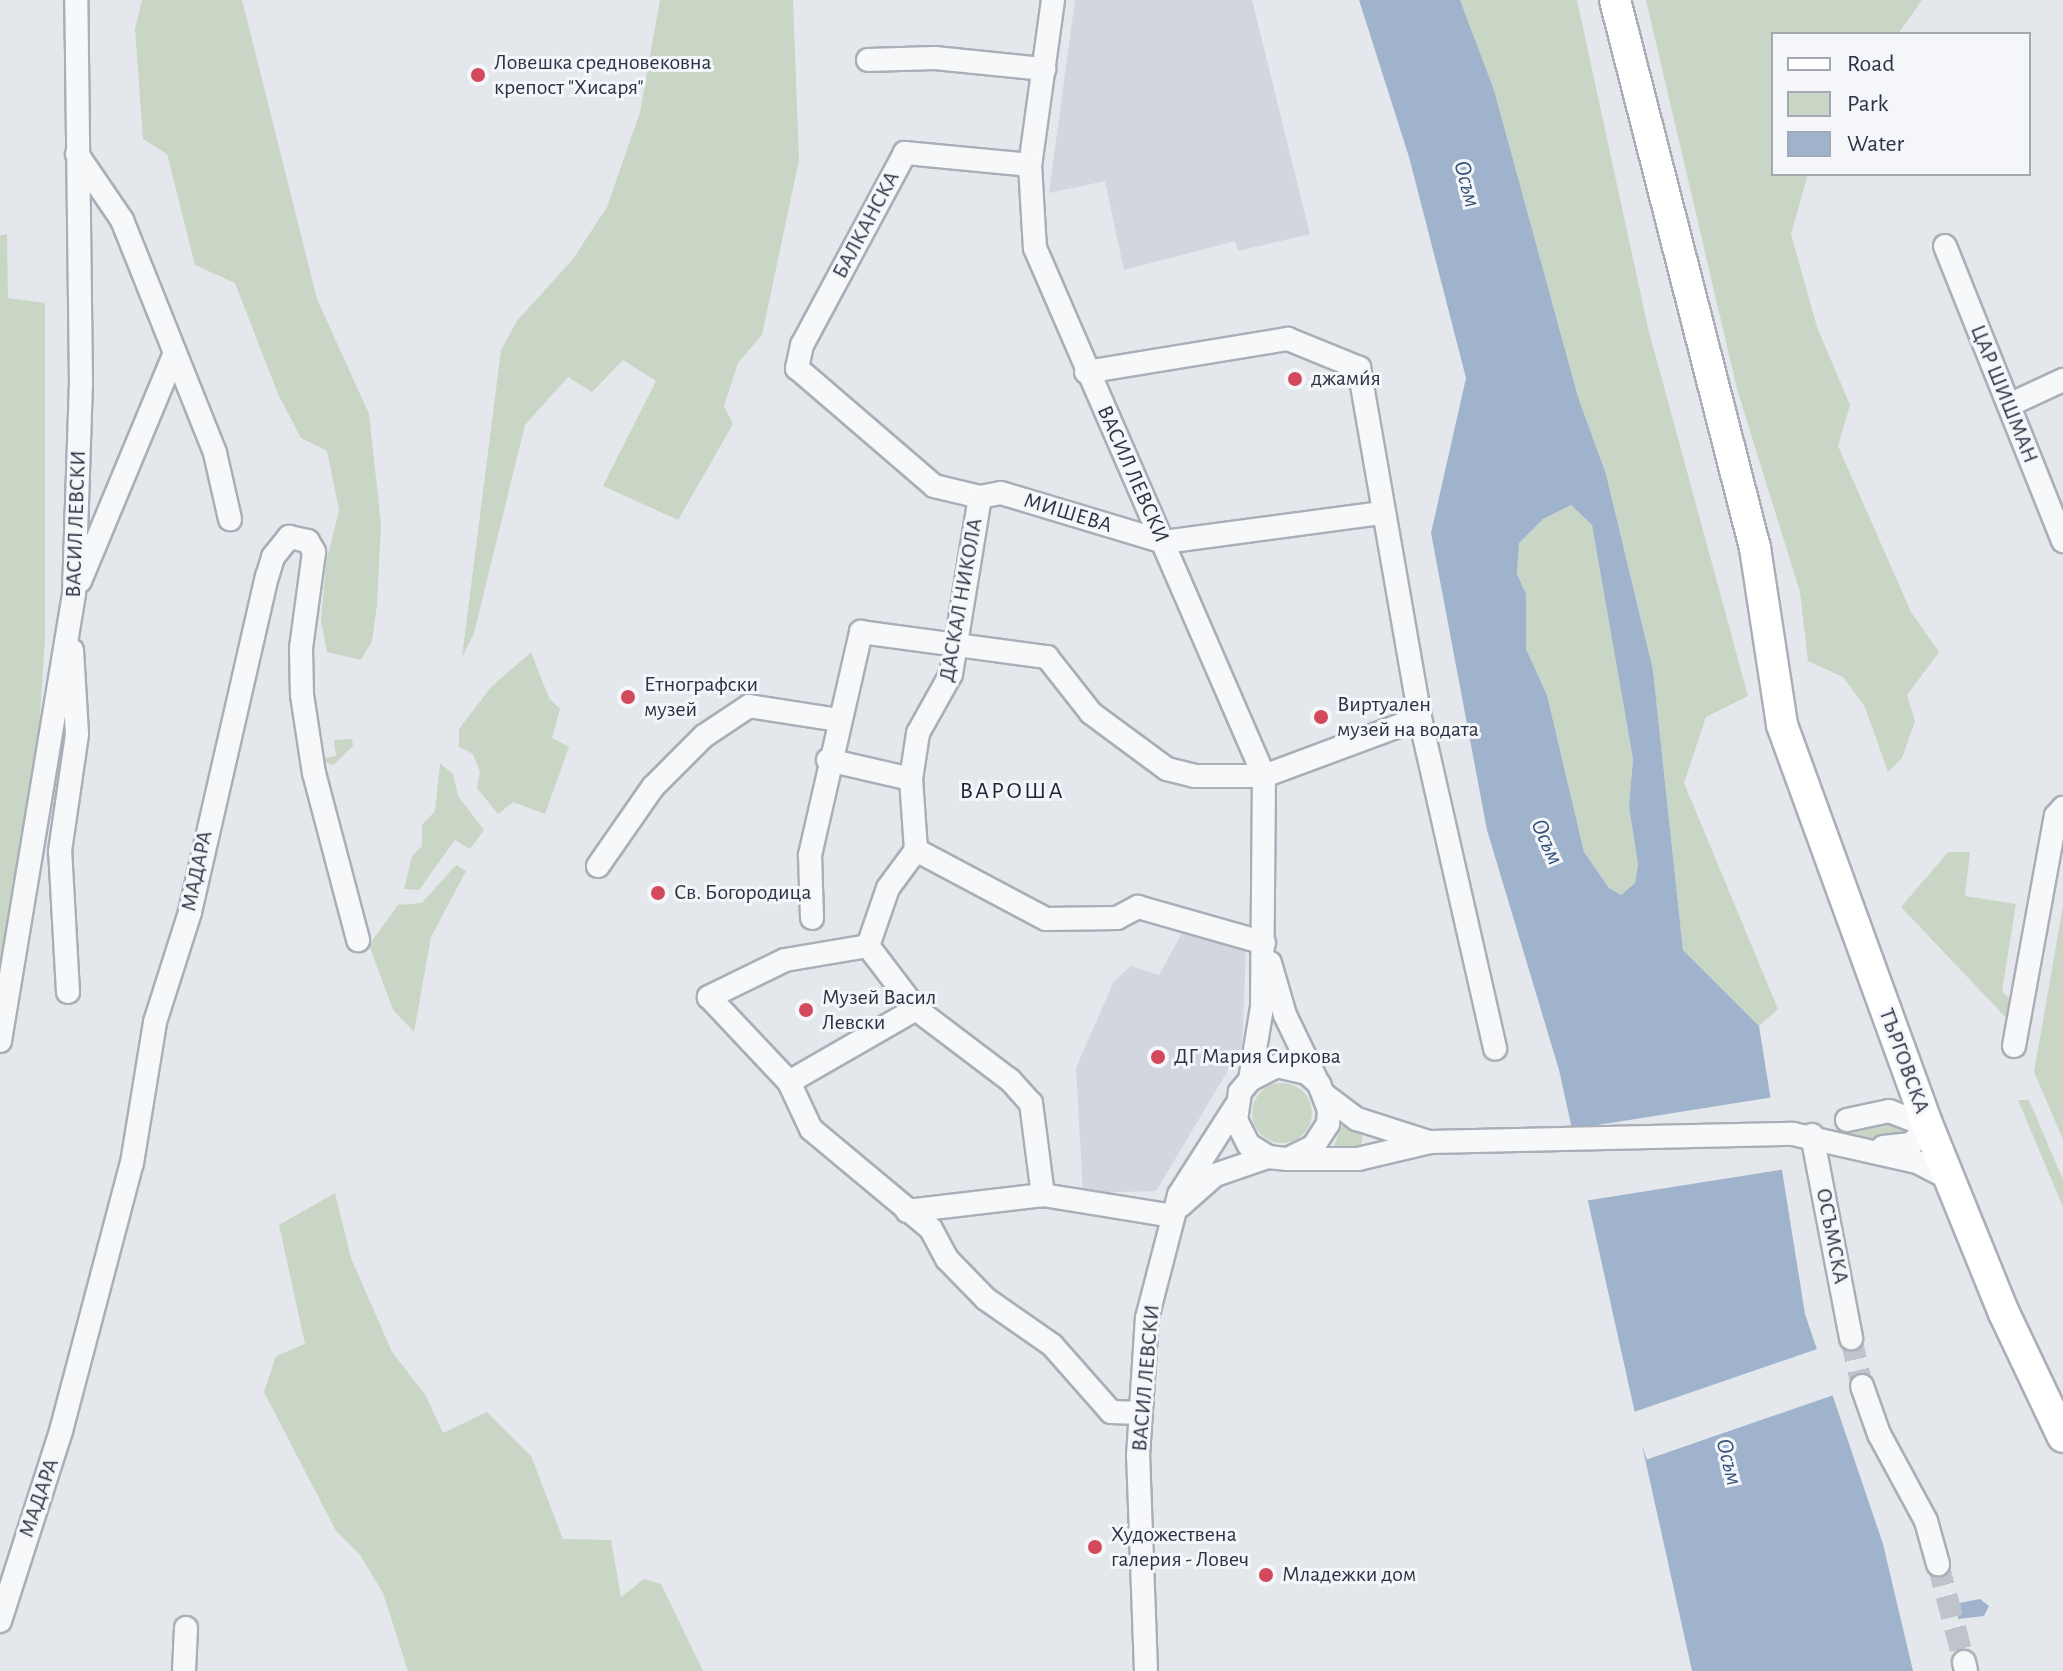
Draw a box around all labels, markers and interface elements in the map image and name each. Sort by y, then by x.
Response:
legend [1771,32,2031,176]
place label: Ловешка средновековна крепост "Хисаря" [494,49,712,100]
text: Road [1847,52,1895,76]
marker: Ловешка средновековна крепост "Хисаря" [469,66,487,84]
text: Park [1847,92,1888,116]
text: Water [1847,132,1904,156]
water label: Осъм [1446,157,1486,211]
street label: БАЛКАНСКА [827,167,905,283]
street label: ЦАР ШИШМАН [1964,321,2044,467]
place label: джами́я [1311,366,1381,392]
marker: джами́я [1286,370,1304,388]
street label: ВАСИЛ ЛЕВСКИ [1091,401,1175,547]
street label: ВАСИЛ ЛЕВСКИ [60,450,92,598]
street label: МИШЕВА [1021,487,1115,539]
street label: ДАСКАЛ НИКОЛА [934,516,988,684]
place label: Етнографски музей [644,671,758,722]
marker: Етнографски музей [619,688,637,706]
place label: Виртуален музей на водата [1337,691,1479,742]
marker: Виртуален музей на водата [1312,708,1330,726]
district label: ВАРОША [959,778,1065,806]
water label: Осъм [1523,815,1569,869]
street label: МАДАРА [176,828,218,914]
place label: Св. Богородица [674,880,811,906]
marker: Св. Богородица [649,884,667,902]
place label: Музей Васил Левски [822,984,936,1036]
marker: Музей Васил Левски [797,1001,815,1019]
street label: ТЪРГОВСКА [1873,1005,1935,1117]
place label: ДГ Мария Сиркова [1174,1044,1341,1070]
marker: ДГ Мария Сиркова [1149,1048,1167,1066]
street label: ОСЪМСКА [1810,1186,1854,1286]
street label: ВАСИЛ ЛЕВСКИ [1126,1303,1166,1453]
water label: Осъм [1708,1436,1748,1488]
street label: МАДАРА [13,1455,65,1541]
place label: Художествена галерия - Ловеч [1111,1521,1249,1572]
marker: Художествена галерия - Ловеч [1086,1538,1104,1556]
place label: Младежки дом [1282,1562,1416,1588]
marker: Младежки дом [1257,1566,1275,1584]

